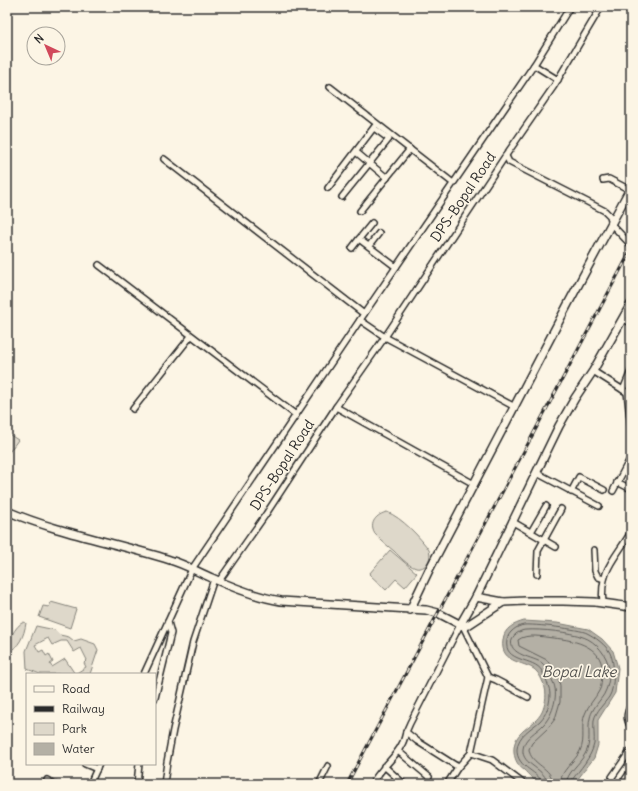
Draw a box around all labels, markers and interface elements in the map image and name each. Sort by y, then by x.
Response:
north arrow [26,26,66,66]
text: N [31,31,47,46]
street label: DPS-Bopal Road [426,149,500,245]
street label: DPS-Bopal Road [246,416,318,514]
water label: Bopal Lake [542,662,617,681]
legend [26,673,156,765]
text: Road [62,681,90,696]
text: Railway [62,701,105,716]
text: Park [62,721,87,736]
text: Water [62,741,95,756]

